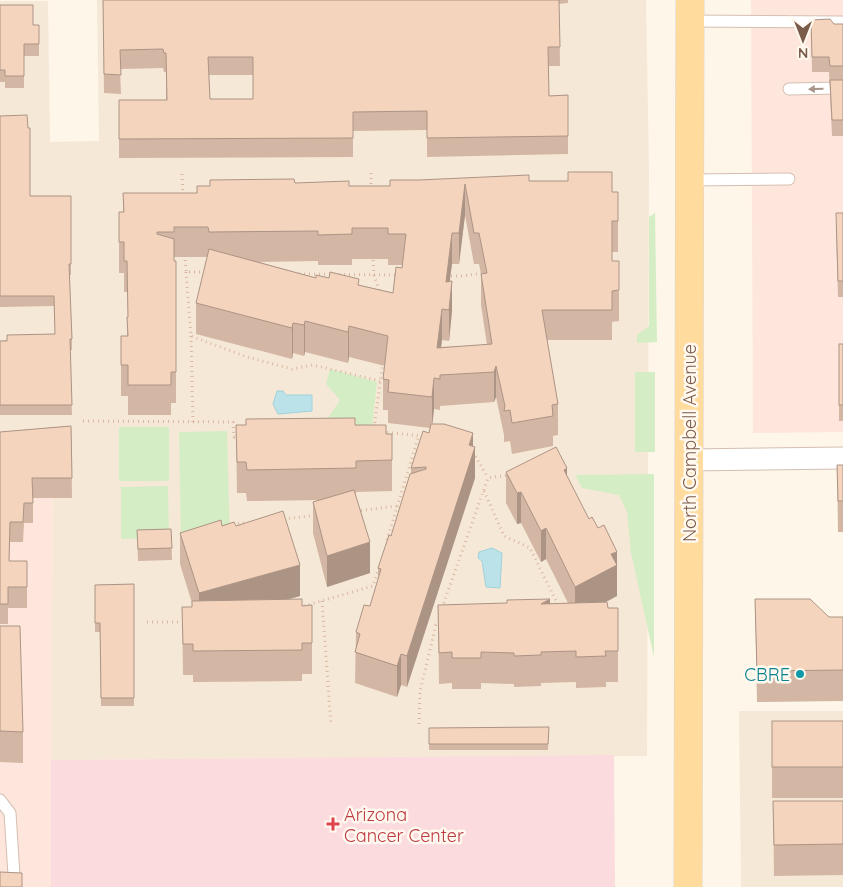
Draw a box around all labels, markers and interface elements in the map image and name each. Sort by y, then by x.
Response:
north arrow [778,15,828,65]
text: N [798,44,808,62]
one-way arrow [808,85,824,93]
street label: North Campbell Avenue [678,344,701,542]
place label: CBRE [744,663,790,686]
marker: CBRE [794,668,806,680]
place label: Arizona Cancer Center [344,803,464,847]
marker: Arizona Cancer Center [326,817,340,831]

